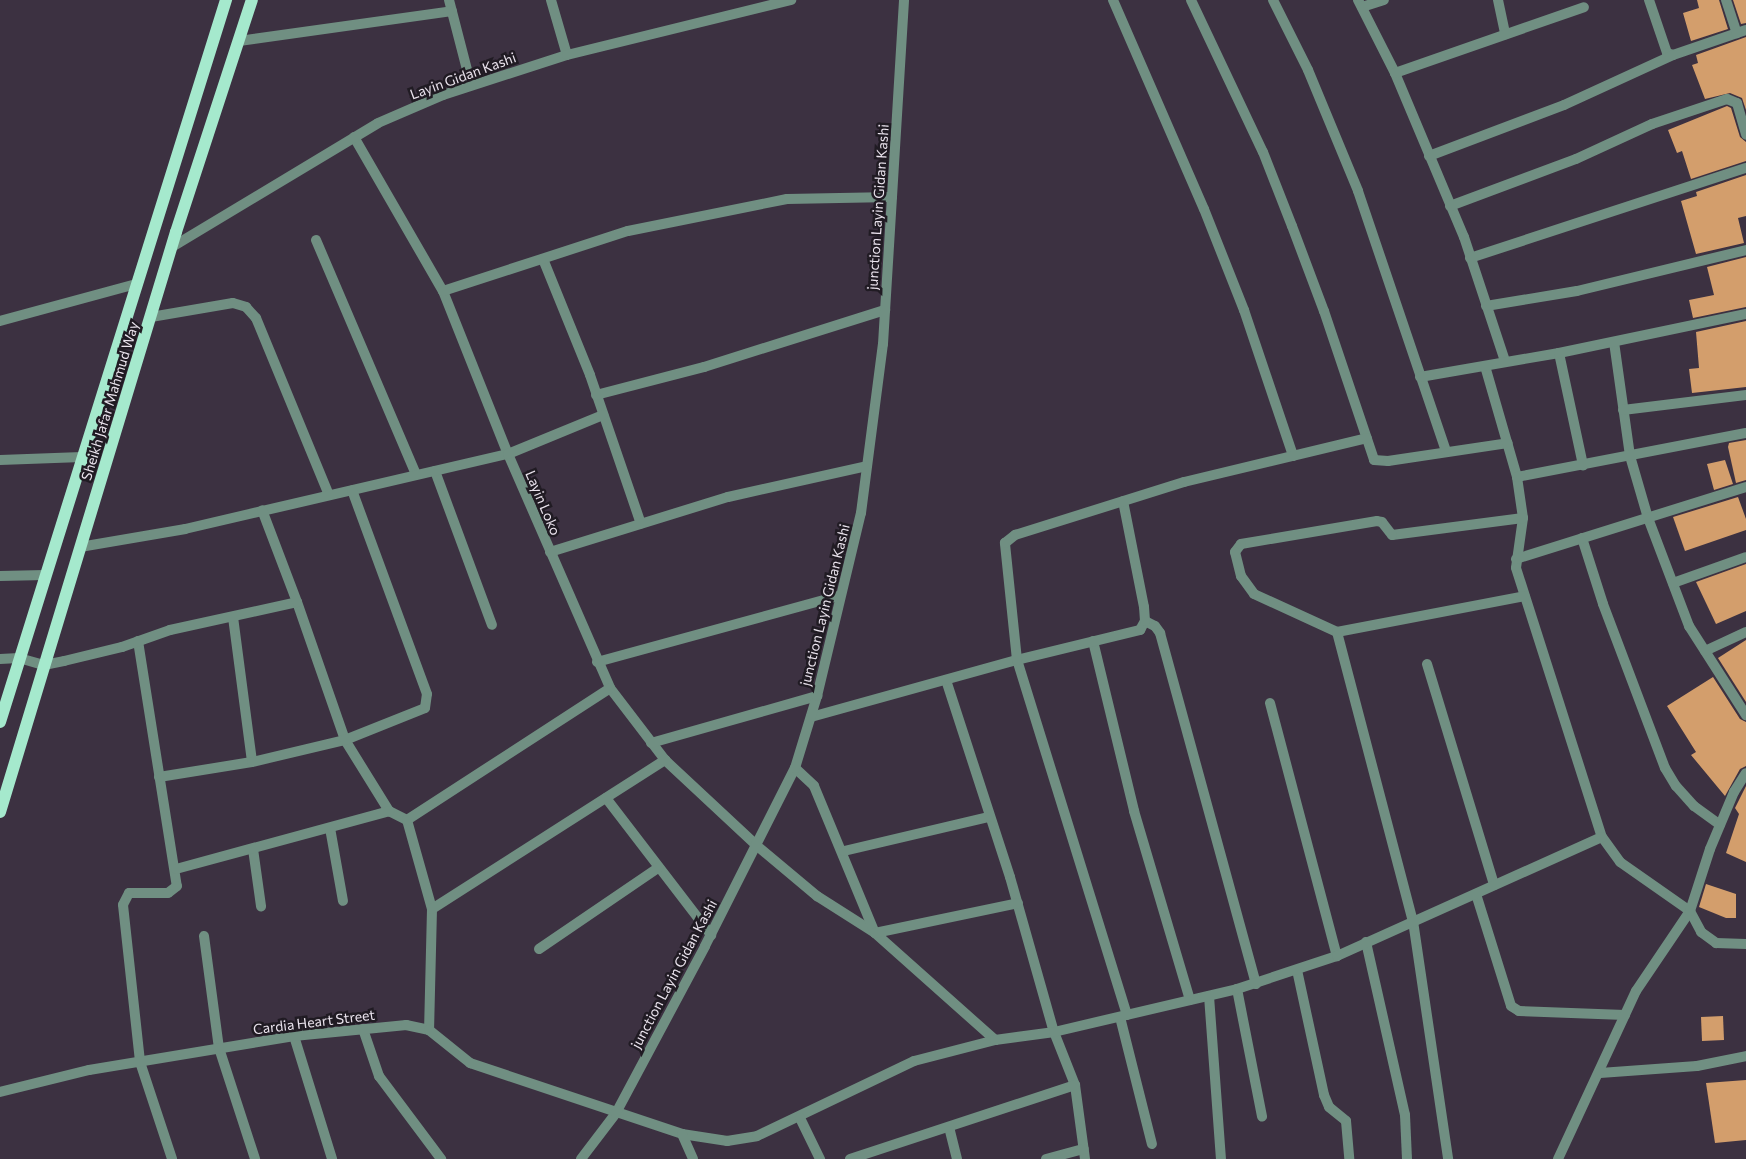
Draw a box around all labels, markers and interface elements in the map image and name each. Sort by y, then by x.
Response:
street label: Layin Gidan Kashi [408,49,518,103]
street label: junction Layin Gidan Kashi [864,124,892,290]
street label: Sheikh Jafar Mahmud Way [78,320,142,482]
street label: Layin Loko [522,468,564,538]
street label: junction Layin Gidan Kashi [797,522,853,688]
street label: junction Layin Gidan Kashi [628,897,720,1051]
street label: Cardia Heart Street [252,1006,376,1038]

